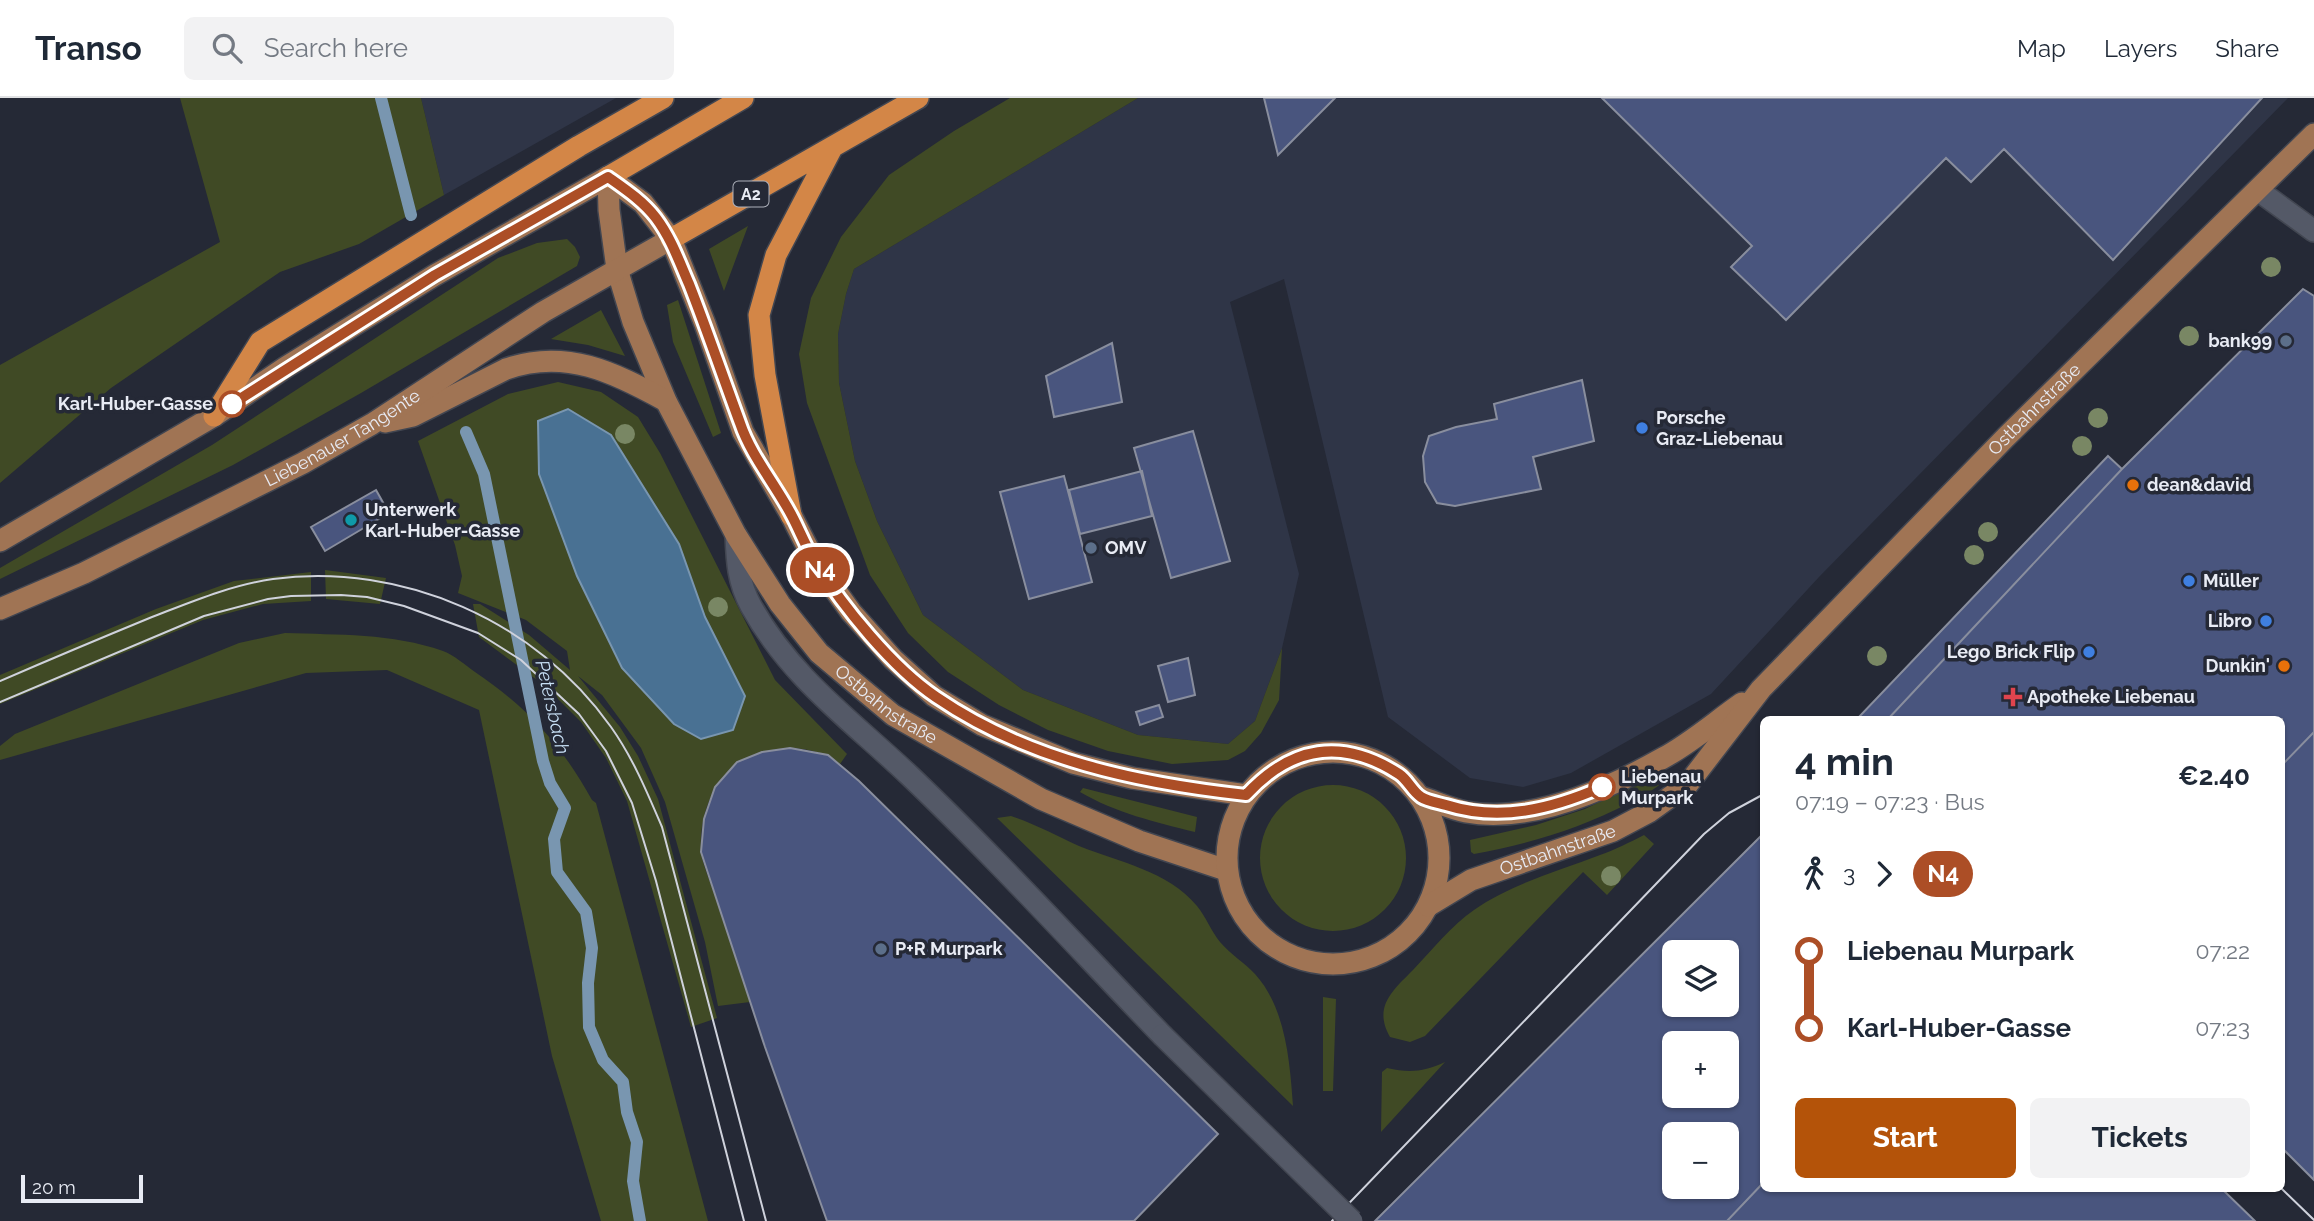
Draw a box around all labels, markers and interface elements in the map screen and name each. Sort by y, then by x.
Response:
search box [184,17,674,80]
text: Transo [35,29,142,68]
icon: search [208,29,246,67]
text: Search here [264,33,408,63]
text: Map [2017,34,2066,63]
text: Layers [2104,34,2177,63]
text: Share [2215,34,2279,63]
road number: A2 [734,181,768,206]
place label: bank99 [2208,330,2272,351]
marker: bank99 [2278,333,2294,349]
street label: Ostbahnstraße [1983,359,2085,459]
street label: Liebenauer Tangente [261,384,424,491]
marker: Karl-Huber-Gasse [219,391,245,417]
place label: Karl-Huber-Gasse [58,393,213,414]
place label: Porsche Graz-Liebenau [1656,407,1783,449]
marker: Porsche Graz-Liebenau [1634,420,1650,436]
place label: dean&david [2147,474,2251,495]
marker: dean&david [2125,477,2141,493]
place label: Unterwerk Karl-Huber-Gasse [365,499,520,541]
marker: Unterwerk Karl-Huber-Gasse [343,512,359,528]
place label: OMV [1105,537,1147,558]
marker: OMV [1083,540,1099,556]
line badge: N4 [788,547,852,593]
text: N4 [804,555,836,584]
place label: Müller [2203,570,2259,591]
marker: Müller [2181,573,2197,589]
place label: Libro [2208,610,2252,631]
marker: Libro [2258,613,2274,629]
place label: Lego Brick Flip [1947,641,2075,662]
marker: Lego Brick Flip [2081,644,2097,660]
place label: Dunkin' [2206,655,2270,676]
water label: Petersbach [531,658,575,756]
marker: Dunkin' [2276,658,2292,674]
street label: Ostbahnstraße [831,660,941,748]
place label: Apotheke Liebenau [2027,686,2195,707]
marker: Apotheke Liebenau [2005,689,2021,705]
text: 4 min [1795,739,1894,784]
text: €2.40 [2178,761,2250,791]
place label: Liebenau Murpark [1621,766,1701,808]
marker: Liebenau Murpark [1589,774,1615,800]
text: 07:19 – 07:23 · Bus [1795,788,1985,815]
street label: Ostbahnstraße [1497,820,1619,879]
icon: walk [1795,855,1833,893]
icon: forward [1865,855,1903,893]
text: N4 [1927,859,1959,888]
text: 3 [1843,860,1855,887]
text: Liebenau Murpark [1847,936,2074,966]
text: 07:22 [2195,937,2250,964]
place label: P+R Murpark [895,938,1003,959]
map controls [1662,940,1739,1199]
button: layers [1662,940,1739,1017]
marker: P+R Murpark [873,941,889,957]
text: Karl-Huber-Gasse [1847,1013,2071,1043]
text: 07:23 [2195,1014,2250,1041]
button: + [1662,1031,1739,1108]
button: Start [1795,1098,2016,1178]
button: Tickets [2030,1098,2250,1178]
button: − [1662,1122,1739,1199]
scale bar [21,1172,144,1204]
text: 20 m [32,1176,76,1198]

